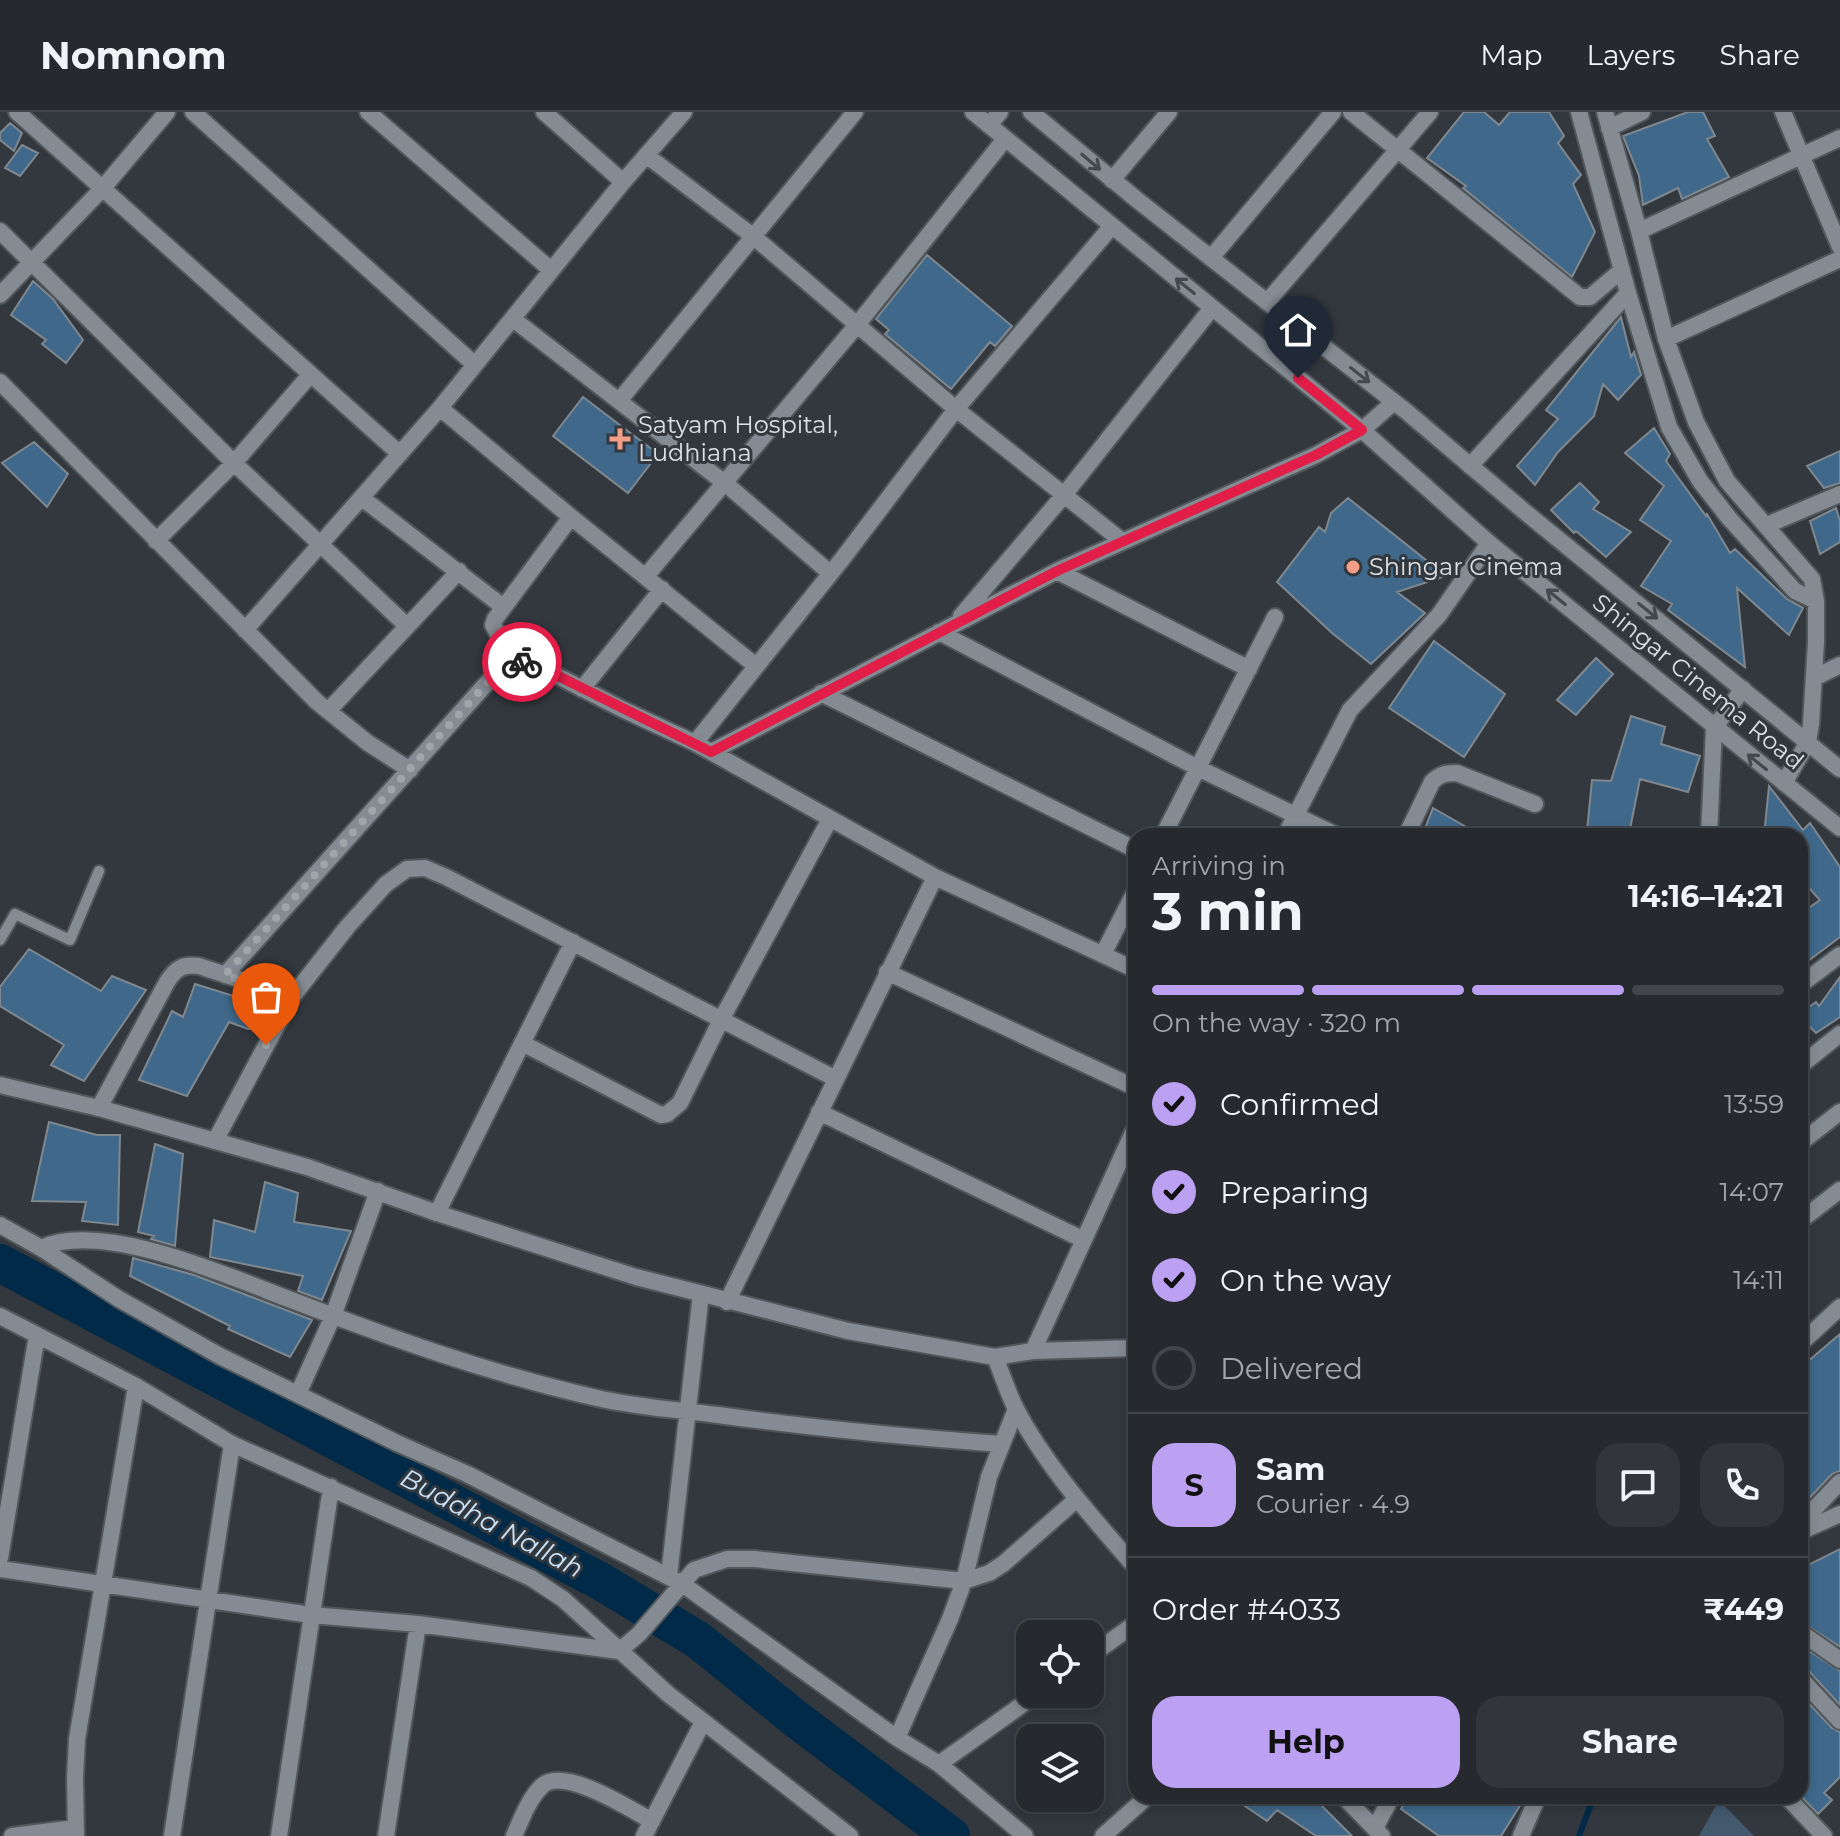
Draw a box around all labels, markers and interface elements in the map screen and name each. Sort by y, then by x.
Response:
text: Nomnom [40,32,227,79]
text: Map [1480,38,1543,72]
text: Layers [1587,38,1676,72]
text: Share [1720,38,1800,72]
one-way arrow [1080,153,1101,171]
one-way arrow [1175,277,1196,295]
pin [1264,296,1332,378]
icon: home [1276,308,1320,352]
one-way arrow [1349,367,1370,384]
place label: Satyam Hospital, Ludhiana [638,410,838,467]
marker: Satyam Hospital, Ludhiana [609,428,631,450]
place label: Shingar Cinema [1369,552,1563,581]
marker: Shingar Cinema [1344,558,1362,576]
one-way arrow [1546,588,1566,606]
street label: Shingar Cinema Road [1587,588,1810,776]
one-way arrow [1637,603,1658,620]
courier [482,622,562,702]
icon: bike [500,640,544,684]
one-way arrow [1747,753,1768,771]
text: Arriving in [1152,850,1286,882]
text: 14:16–14:21 [1628,878,1784,915]
text: 3 min [1152,880,1304,943]
pin [232,963,300,1045]
icon: bag [244,975,288,1019]
text: On the way · 320 m [1152,1007,1401,1039]
icon: check [1152,1082,1196,1126]
text: Confirmed [1220,1086,1380,1123]
text: 13:59 [1724,1088,1784,1120]
icon: check [1152,1170,1196,1214]
text: Preparing [1220,1174,1369,1211]
text: 14:07 [1719,1176,1784,1208]
icon: check [1152,1258,1196,1302]
text: On the way [1220,1262,1391,1299]
text: 14:11 [1733,1264,1784,1296]
text: Delivered [1220,1350,1363,1387]
button: chat [1596,1443,1680,1527]
button: phone [1700,1443,1784,1527]
text: Sam [1256,1451,1325,1488]
water label: Buddha Nallah [395,1461,589,1585]
text: S [1184,1467,1204,1504]
text: Courier · 4.9 [1256,1488,1410,1520]
text: Order #4033 [1152,1591,1341,1628]
text: ₹449 [1703,1591,1784,1628]
map controls [1016,1620,1104,1812]
button: locate [1016,1620,1104,1708]
button: Help [1152,1696,1460,1788]
button: Share [1476,1696,1784,1788]
button: layers [1016,1724,1104,1812]

